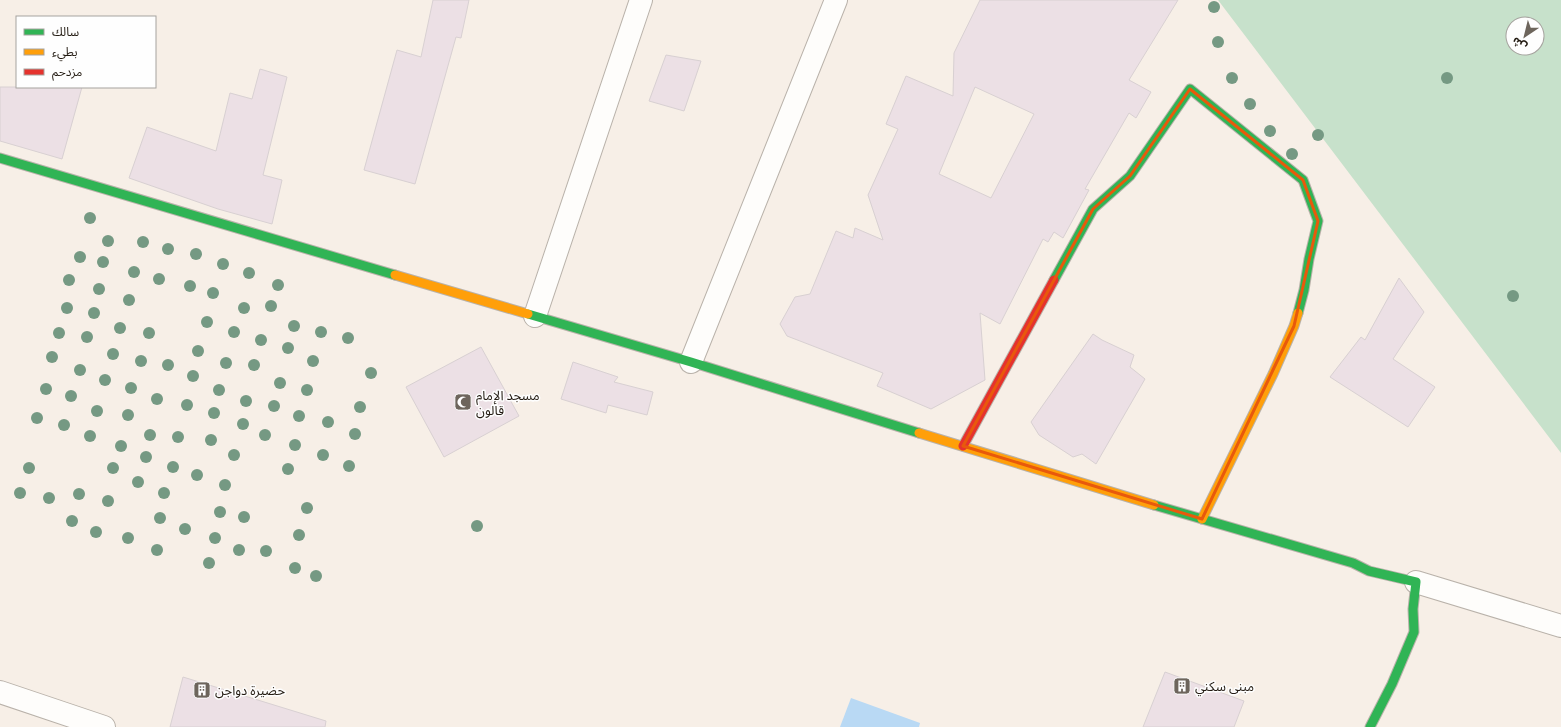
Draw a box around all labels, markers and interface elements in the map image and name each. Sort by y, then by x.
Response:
legend [16,16,156,88]
north arrow [1505,16,1545,56]
text: سالك [52,25,79,41]
text: ش [1510,33,1530,53]
text: بطيء [52,45,78,62]
text: مزدحم [52,65,82,81]
place label: مسجد الإمام قالون [476,389,540,420]
mosque icon: مسجد الإمام قالون [453,392,473,412]
building icon: مبنى سكني [1172,676,1192,696]
building icon: حضيرة دواجن [192,680,212,700]
place label: مبنى سكني [1195,680,1254,697]
place label: حضيرة دواجن [215,684,285,700]

